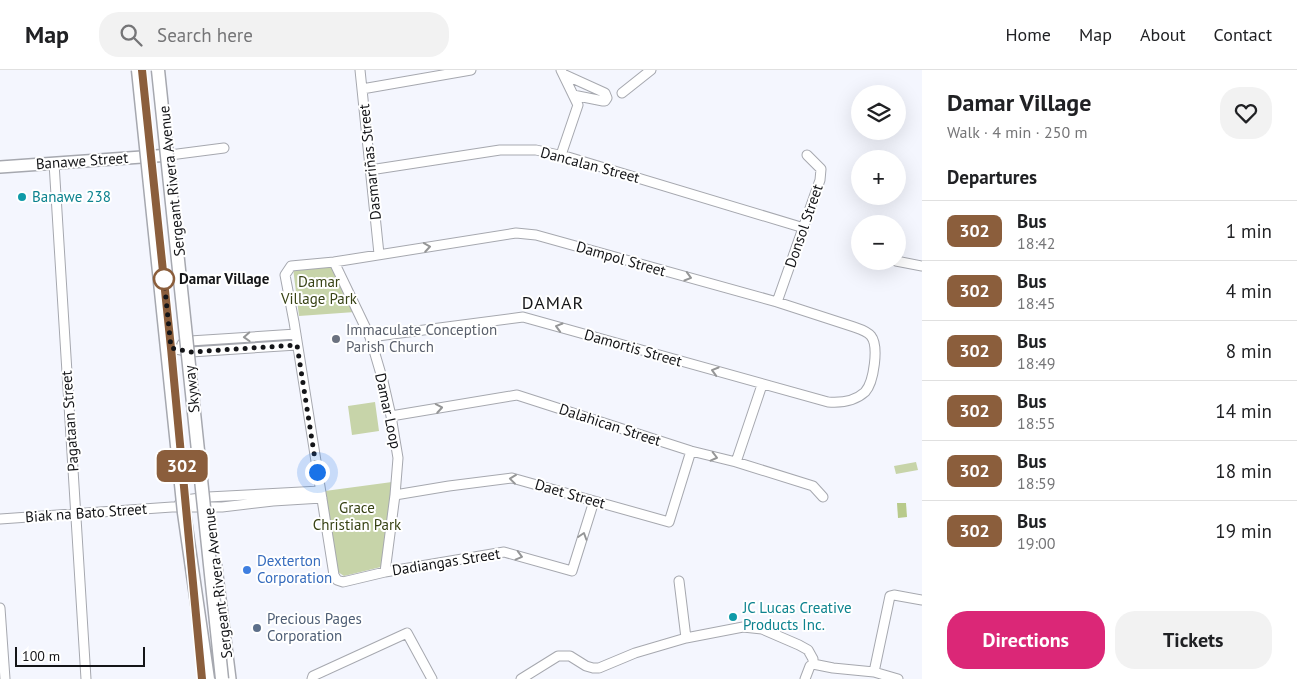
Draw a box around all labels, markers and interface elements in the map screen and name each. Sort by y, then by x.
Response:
search box [99,12,449,57]
text: Map [25,19,69,50]
icon: search [117,21,145,49]
text: Search here [157,23,253,47]
text: Home [1005,23,1051,46]
text: Map [1079,23,1112,46]
text: About [1140,23,1186,46]
text: Contact [1214,23,1272,46]
map controls [851,85,906,270]
button: layers [851,85,906,140]
text: Damar Village [947,87,1091,118]
button: heart [1220,87,1272,139]
street label: Dasmariñas Street [354,103,385,221]
street label: Sergeant Rivera Avenue [154,105,189,257]
text: Walk · 4 min · 250 m [947,122,1087,142]
street label: Dancalan Street [538,142,642,187]
street label: Banawe Street [35,148,129,173]
button: + [851,150,906,205]
text: Departures [947,165,1037,189]
street label: Donsol Street [780,182,827,270]
place label: Banawe 238 [32,187,111,206]
marker: Banawe 238 [16,191,28,203]
text: Bus [1017,209,1046,233]
button: − [851,215,906,270]
text: 302 [959,219,990,242]
text: 1 min [1226,219,1272,243]
text: 18:42 [1017,233,1055,253]
street label: Dampol Street [574,237,668,280]
one-way arrow [423,242,432,252]
marker: Damar Village [153,268,175,290]
place label: Damar Village [179,269,270,288]
text: Bus [1017,269,1046,293]
one-way arrow [683,271,692,282]
park label: Damar Village Park [280,272,358,308]
text: 302 [959,279,990,302]
text: 4 min [1226,279,1272,303]
district label: DAMAR [522,291,584,314]
text: 18:45 [1017,293,1055,313]
place label: Immaculate Conception Parish Church [346,320,497,356]
one-way arrow [555,322,563,332]
street label: Damortis Street [582,324,684,371]
text: Bus [1017,329,1046,353]
one-way arrow [243,331,251,342]
marker: Immaculate Conception Parish Church [330,333,342,345]
text: 302 [959,339,990,362]
text: 8 min [1226,339,1272,363]
text: 18:49 [1017,353,1055,373]
street label: Skyway [180,364,203,414]
one-way arrow [711,367,720,377]
street label: Pagataan Street [56,370,83,472]
street label: Damar Loop [371,371,406,451]
text: Bus [1017,389,1046,413]
street label: Dalahican Street [557,399,664,450]
text: 302 [959,399,990,422]
text: 14 min [1215,399,1272,423]
one-way arrow [435,404,444,414]
text: 18:55 [1017,413,1055,433]
text: Bus [1017,449,1046,473]
line badge: 302 [153,450,211,482]
one-way arrow [709,451,717,461]
text: 302 [167,454,197,477]
text: 302 [959,459,990,482]
text: 18 min [1215,459,1272,483]
your location [305,460,330,485]
text: 18:59 [1017,473,1055,493]
one-way arrow [509,474,517,485]
street label: Daet Street [533,474,607,513]
park label: Grace Christian Park [313,498,402,534]
street label: Biak na Bato Street [24,499,148,526]
street label: Sergeant Rivera Avenue [199,507,236,659]
text: Bus [1017,509,1046,533]
text: 302 [959,519,990,542]
text: 19 min [1215,519,1272,543]
one-way arrow [577,532,587,541]
text: 19:00 [1017,533,1055,553]
street label: Dadiangas Street [391,544,501,579]
one-way arrow [514,550,523,561]
place label: Dexterton Corporation [257,551,332,587]
marker: Dexterton Corporation [241,564,253,576]
place label: JC Lucas Creative Products Inc. [742,598,852,634]
place label: Precious Pages Corporation [267,609,362,645]
marker: JC Lucas Creative Products Inc. [727,611,739,623]
button: Directions [947,611,1105,669]
button: Tickets [1115,611,1272,669]
marker: Precious Pages Corporation [251,622,263,634]
scale bar [15,644,145,667]
text: 100 m [22,647,60,665]

